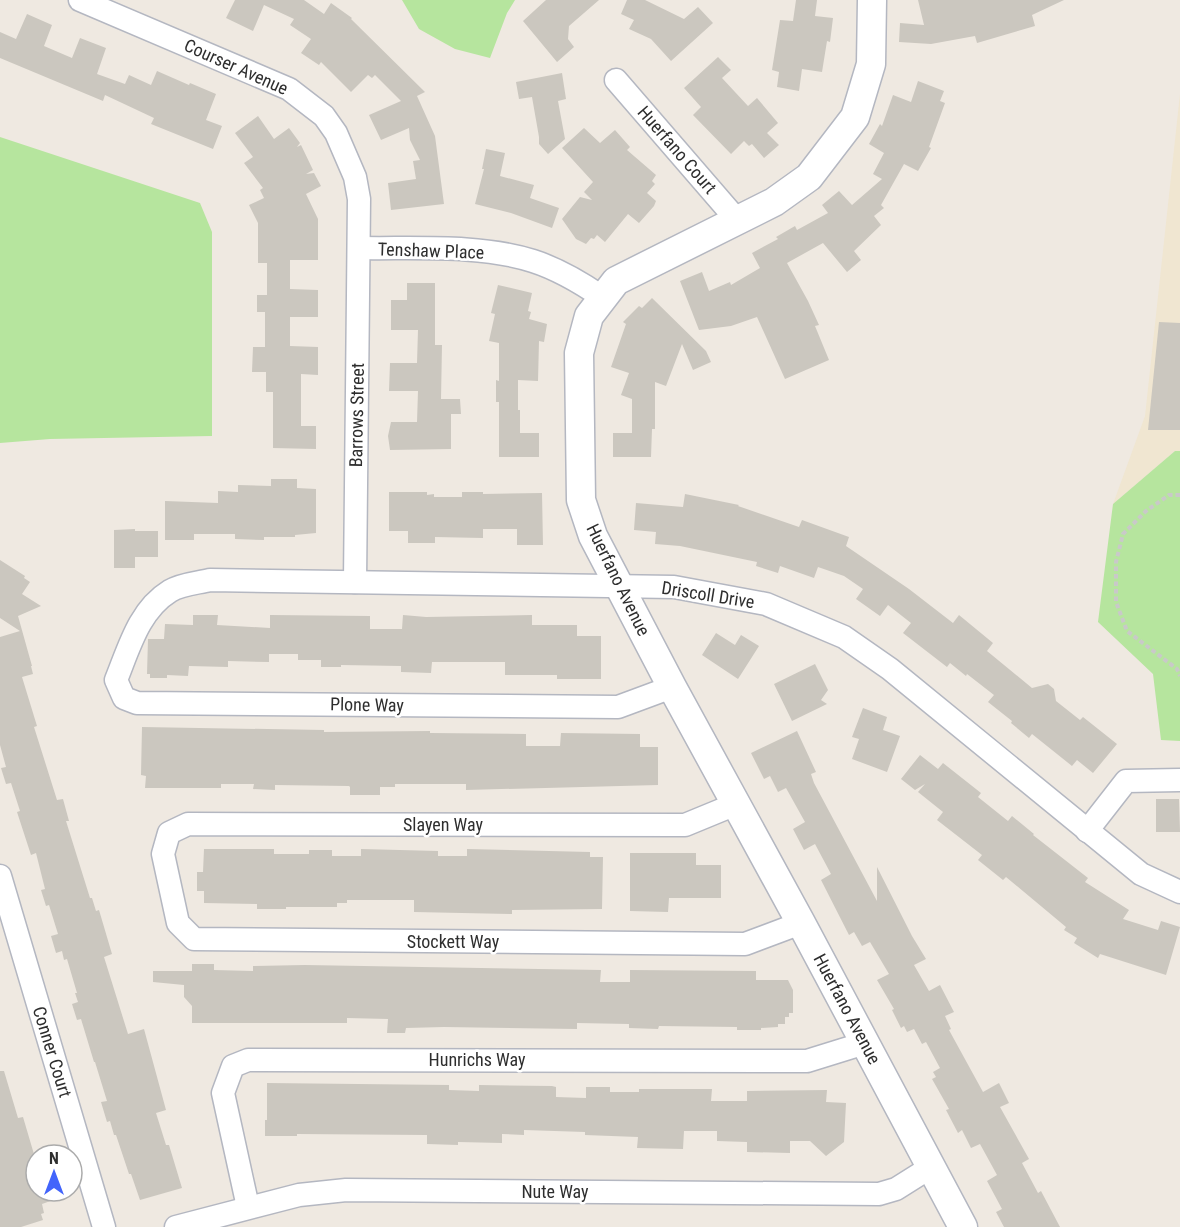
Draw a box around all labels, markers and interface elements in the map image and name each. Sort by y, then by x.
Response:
street label: Courser Avenue [181,34,291,99]
street label: Huerfano Court [634,102,721,198]
street label: Tenshaw Place [377,238,485,263]
street label: Barrows Street [345,363,368,467]
street label: Huerfano Avenue [582,520,655,639]
street label: Driscoll Drive [660,577,756,612]
street label: Plone Way [330,693,405,716]
street label: Slayen Way [403,814,484,835]
street label: Stockett Way [407,931,500,952]
street label: Huerfano Avenue [810,950,885,1068]
street label: Conner Court [29,1004,76,1100]
street label: Hunrichs Way [429,1049,526,1070]
north arrow [24,1143,84,1203]
text: N [49,1149,59,1168]
street label: Nute Way [521,1181,589,1202]

